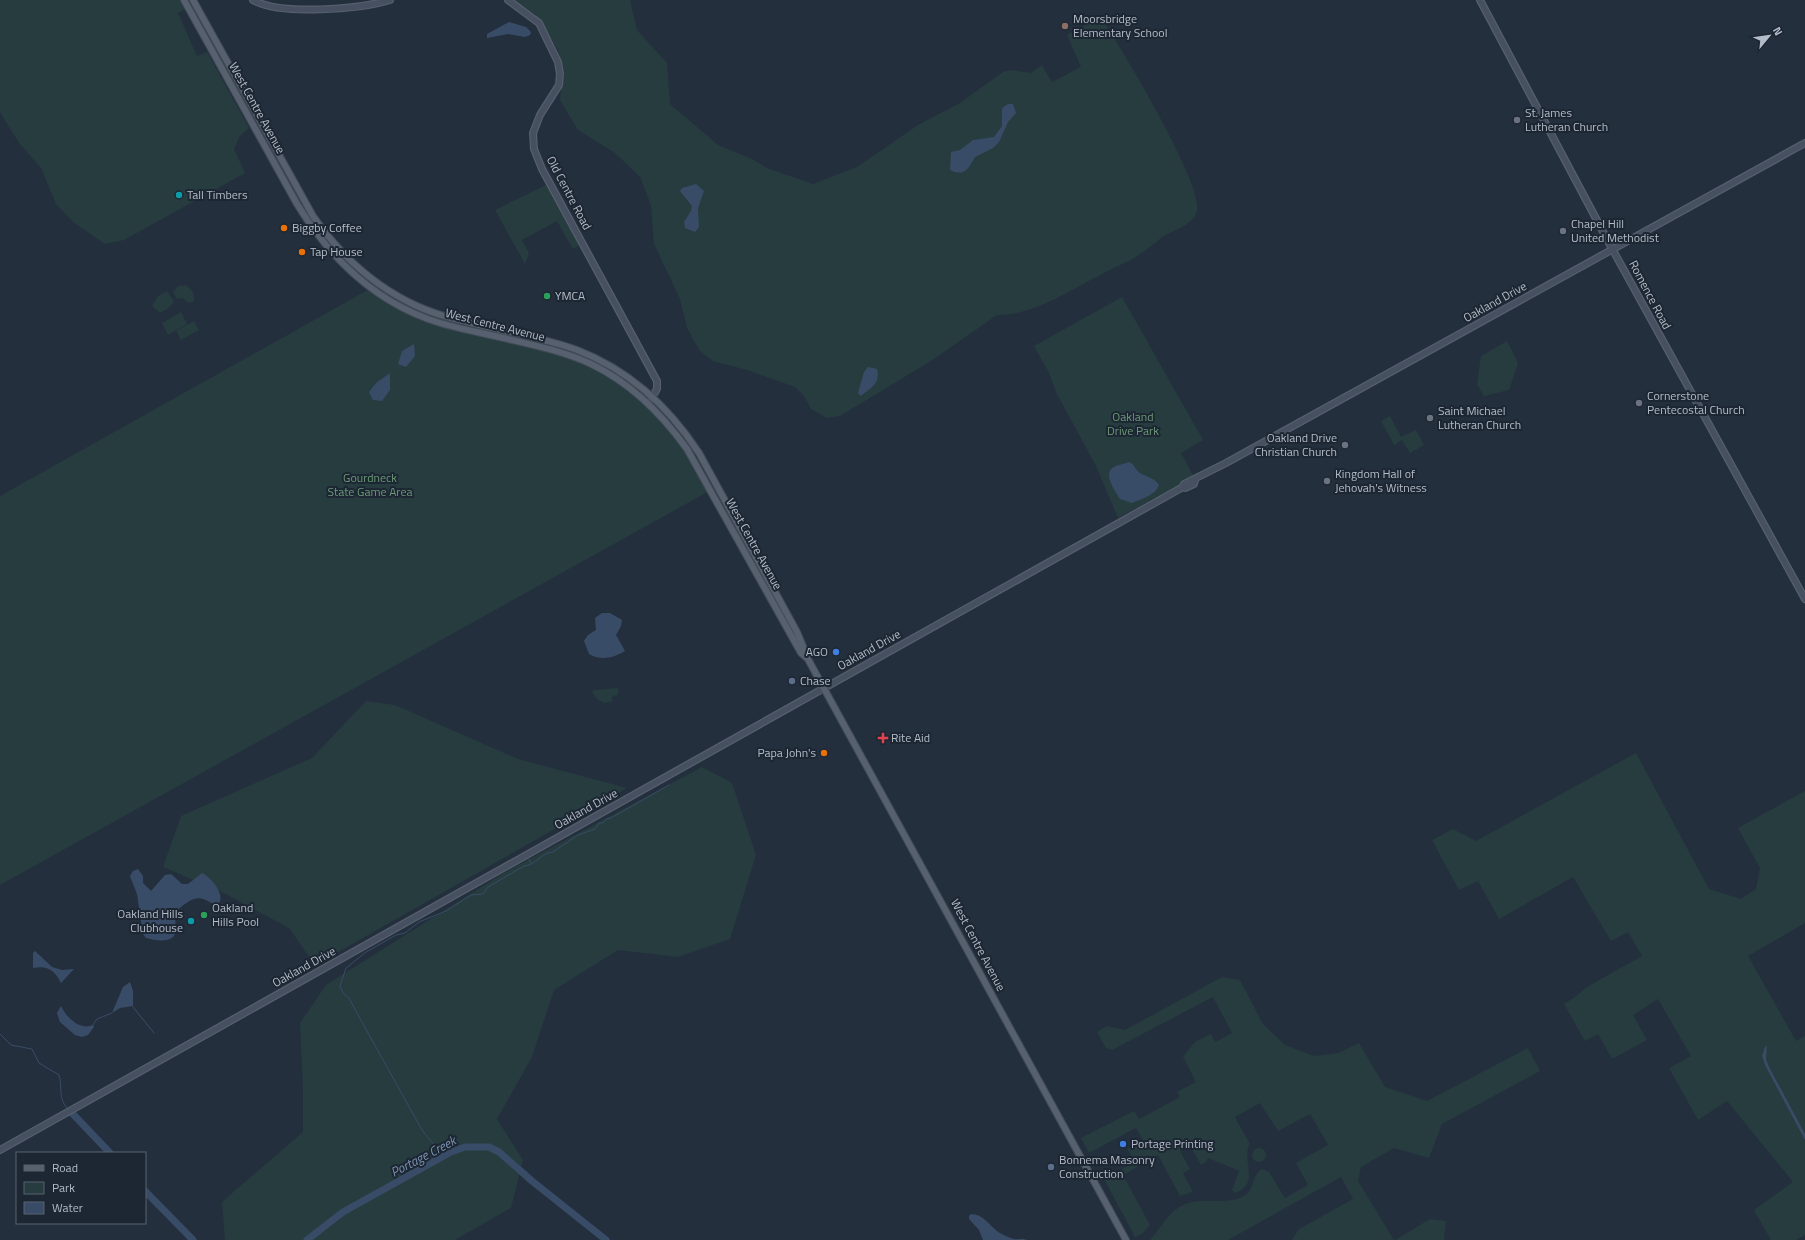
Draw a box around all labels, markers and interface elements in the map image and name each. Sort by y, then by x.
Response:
place label: Moorsbridge Elementary School [1073,9,1167,42]
north arrow [1749,16,1789,56]
marker: Moorsbridge Elementary School [1060,21,1070,31]
text: N [1769,24,1787,38]
street label: West Centre Avenue [224,58,291,157]
place label: St. James Lutheran Church [1525,103,1608,136]
marker: St. James Lutheran Church [1512,115,1522,125]
street label: Old Centre Road [542,152,597,233]
place label: Tall Timbers [187,185,248,204]
marker: Tall Timbers [174,190,184,200]
place label: Chapel Hill United Methodist [1571,214,1660,247]
place label: Biggby Coffee [292,218,362,237]
marker: Biggby Coffee [279,223,289,233]
marker: Chapel Hill United Methodist [1558,226,1568,236]
place label: Tap House [310,242,363,261]
marker: Tap House [297,247,307,257]
street label: Romence Road [1624,257,1677,333]
street label: Oakland Drive [1459,276,1530,327]
place label: YMCA [555,286,585,305]
marker: YMCA [542,291,552,301]
street label: West Centre Avenue [443,303,547,346]
place label: Cornerstone Pentecostal Church [1647,386,1745,419]
marker: Cornerstone Pentecostal Church [1634,398,1644,408]
place label: Saint Michael Lutheran Church [1438,401,1521,434]
park label: Oakland Drive Park [1107,407,1159,440]
marker: Saint Michael Lutheran Church [1425,413,1435,423]
place label: Oakland Drive Christian Church [1255,428,1337,461]
marker: Oakland Drive Christian Church [1340,440,1350,450]
place label: Kingdom Hall of Jehovah's Witness [1335,464,1427,497]
park label: Gourdneck State Game Area [328,468,412,501]
marker: Kingdom Hall of Jehovah's Witness [1322,476,1332,486]
street label: West Centre Avenue [721,494,788,593]
street label: Oakland Drive [833,624,904,675]
place label: AGO [806,642,828,661]
marker: AGO [831,647,841,657]
place label: Chase [800,671,831,690]
marker: Chase [787,676,797,686]
place label: Rite Aid [891,728,930,747]
marker: Rite Aid [878,733,888,743]
place label: Papa John's [757,743,816,762]
marker: Papa John's [819,748,829,758]
street label: Oakland Drive [550,783,621,834]
street label: West Centre Avenue [946,895,1011,994]
place label: Oakland Hills Pool [212,898,259,931]
place label: Oakland Hills Clubhouse [117,904,183,937]
marker: Oakland Hills Pool [199,910,209,920]
marker: Oakland Hills Clubhouse [186,916,196,926]
street label: Oakland Drive [268,941,339,992]
water label: Portage Creek [387,1129,461,1182]
place label: Portage Printing [1131,1134,1213,1153]
marker: Portage Printing [1118,1139,1128,1149]
place label: Bonnema Masonry Construction [1059,1150,1155,1183]
legend [16,1152,146,1224]
text: Road [52,1158,78,1177]
marker: Bonnema Masonry Construction [1046,1162,1056,1172]
text: Park [52,1178,75,1197]
text: Water [52,1198,83,1217]

